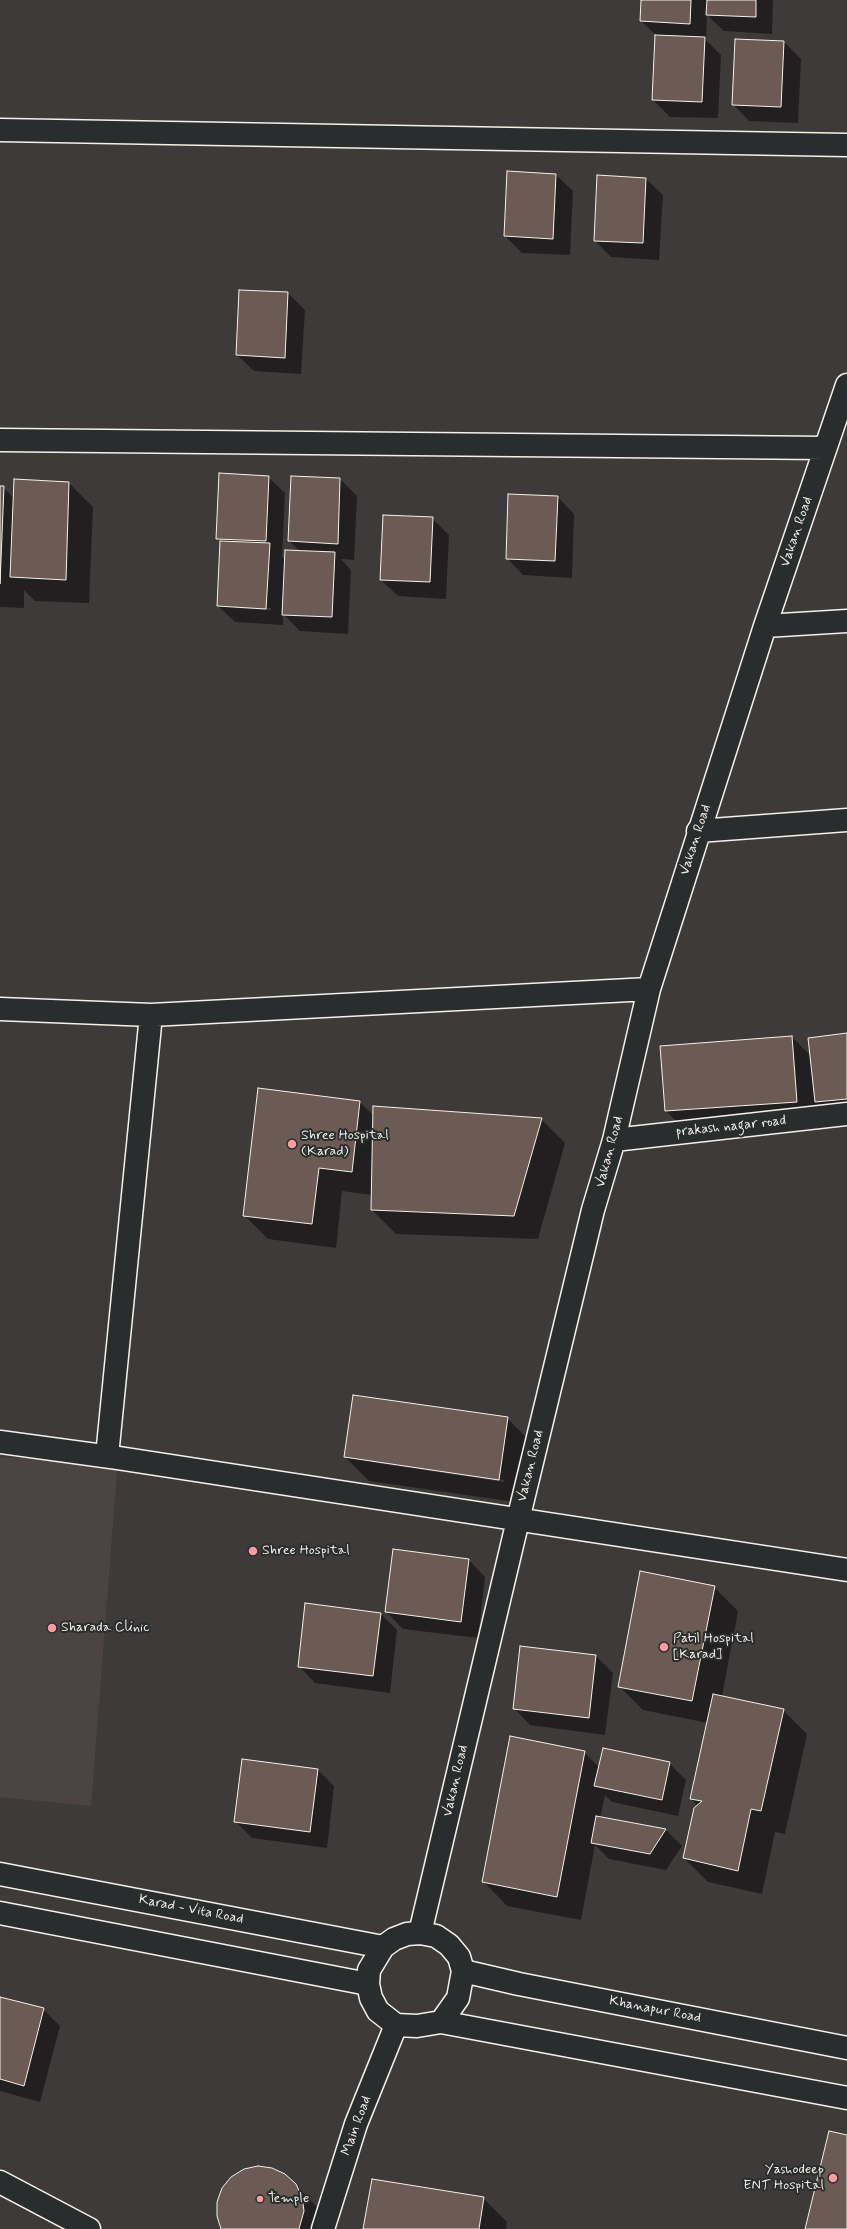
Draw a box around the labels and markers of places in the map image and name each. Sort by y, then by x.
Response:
place label: Shree Hospital (Karad) [301,1128,389,1160]
marker: Shree Hospital (Karad) [286,1138,298,1150]
place label: Shree Hospital [262,1543,350,1559]
marker: Shree Hospital [247,1545,259,1557]
place label: Sharada Clinic [61,1620,150,1636]
marker: Sharada Clinic [46,1622,58,1634]
place label: Patil Hospital [Karad] [673,1631,754,1664]
marker: Patil Hospital [Karad] [658,1641,670,1653]
place label: Yashodeep ENT Hospital [743,2162,824,2194]
marker: Yashodeep ENT Hospital [827,2172,839,2184]
place label: Temple [268,2191,309,2207]
marker: Temple [255,2194,265,2204]

